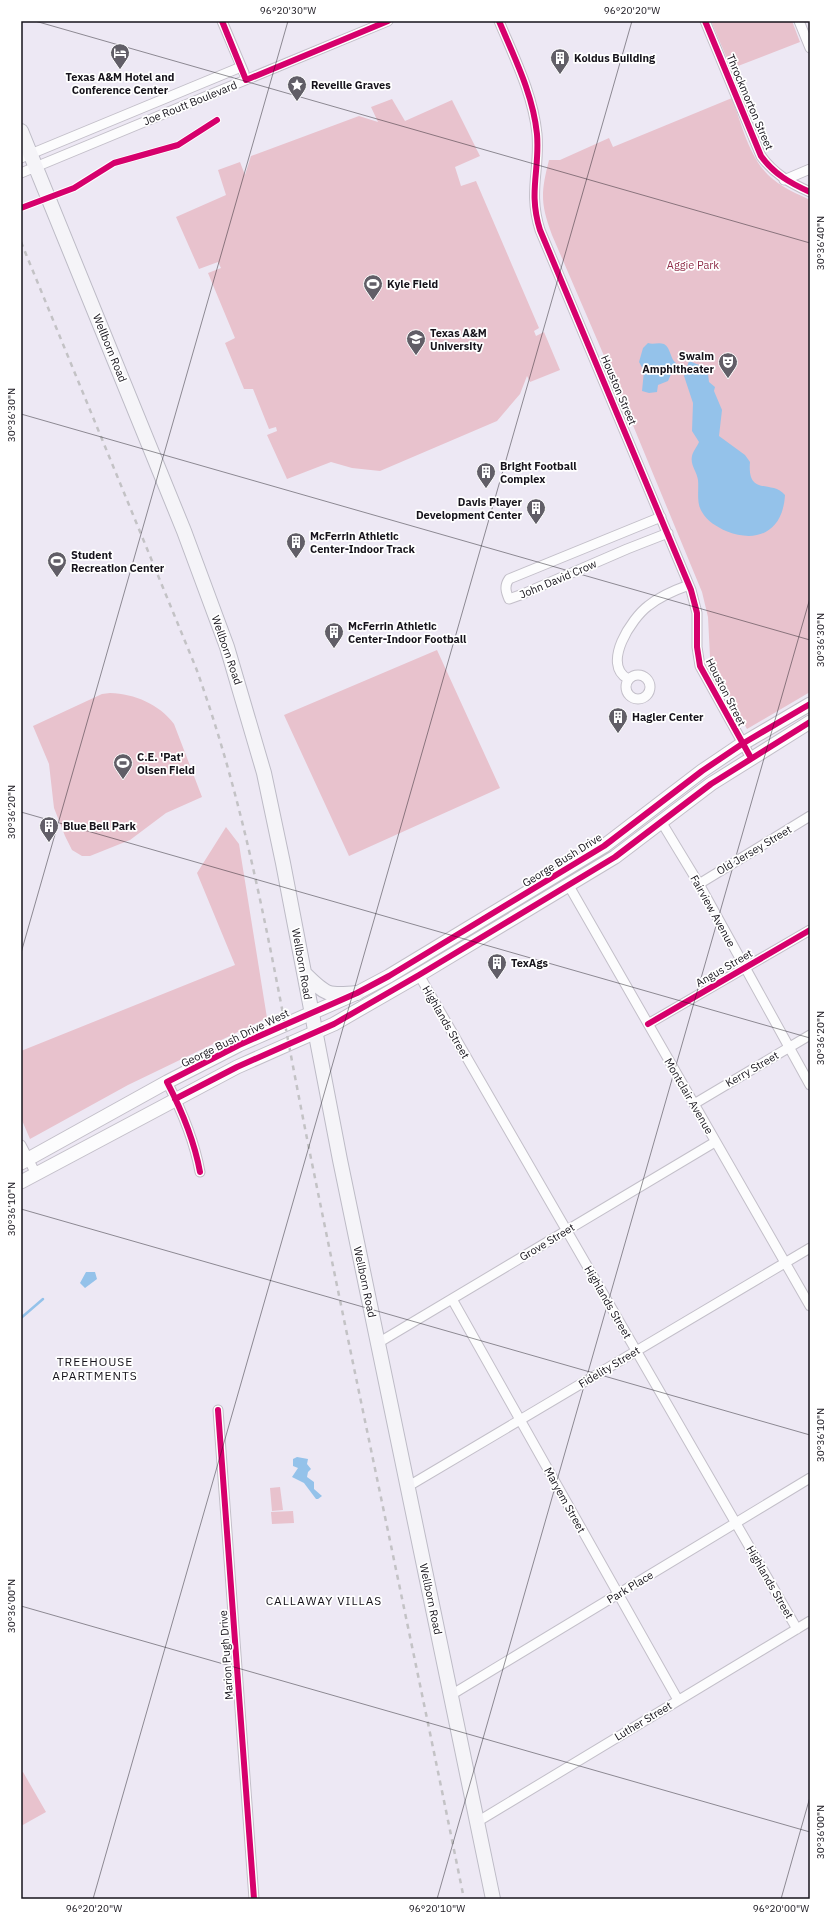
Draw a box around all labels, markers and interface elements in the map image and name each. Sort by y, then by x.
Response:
text: 96°20'30"W [260,4,316,17]
text: 96°20'20"W [604,4,660,17]
hotel icon: Texas A&M Hotel and Conference Center [109,42,131,70]
building icon: Koldus Building [549,47,571,75]
place label: Koldus Building [574,51,656,65]
street label: Throckmorton Street [723,52,777,152]
place label: Texas A&M Hotel and Conference Center [65,70,175,97]
place icon: Reveille Graves [286,74,308,102]
street label: Joe Routt Boulevard [141,78,239,128]
place label: Reveille Graves [311,78,391,92]
text: 30°36'40"N [814,216,827,270]
park label: Aggie Park [667,258,719,272]
sports icon: Kyle Field [362,273,384,301]
place label: Kyle Field [387,277,438,291]
street label: Wellborn Road [90,312,130,384]
place label: Texas A&M University [430,326,487,353]
school or university icon: Texas A&M University [405,328,427,356]
place label: Swaim Amphitheater [642,349,715,376]
theatre icon: Swaim Amphitheater [717,351,739,379]
street label: Houston Street [598,353,640,427]
text: 30°36'30"N [5,388,18,442]
place label: Bright Football Complex [500,459,577,486]
building icon: Bright Football Complex [475,461,497,489]
place label: Davis Player Development Center [416,495,523,522]
building icon: Davis Player Development Center [525,497,547,525]
place label: McFerrin Athletic Center-Indoor Track [310,529,415,556]
building icon: McFerrin Athletic Center-Indoor Track [285,531,307,559]
place label: Student Recreation Center [71,548,165,575]
sports icon: Student Recreation Center [46,550,68,578]
street label: John David Crow [517,556,599,602]
text: 30°36'30"N [814,613,827,667]
street label: Wellborn Road [209,614,245,686]
place label: McFerrin Athletic Center-Indoor Football [348,619,467,646]
building icon: McFerrin Athletic Center-Indoor Football [323,621,345,649]
street label: Houston Street [703,656,749,728]
building icon: Hagler Center [607,706,629,734]
place label: Hagler Center [632,710,704,724]
place label: C.E. 'Pat' Olsen Field [137,750,195,777]
sports icon: C.E. 'Pat' Olsen Field [112,752,134,780]
text: 30°36'20"N [5,785,18,839]
building icon: Blue Bell Park [38,815,60,843]
place label: Blue Bell Park [63,819,136,833]
street label: Old Jersey Street [714,822,794,878]
street label: George Bush Drive [520,830,604,890]
street label: Fairview Avenue [687,872,739,950]
street label: Wellborn Road [289,927,315,1001]
street label: Angus Street [693,946,755,990]
building icon: TexAgs [486,952,508,980]
place label: TexAgs [511,956,548,970]
street label: Highlands Street [419,983,473,1061]
street label: George Bush Drive West [179,1006,291,1070]
text: 30°36'20"N [814,1011,827,1065]
street label: Kerry Street [723,1048,781,1090]
street label: Montclair Avenue [662,1055,716,1137]
text: 30°36'10"N [5,1182,18,1236]
street label: Grove Street [517,1220,577,1264]
street label: Wellborn Road [351,1245,379,1319]
street label: Highlands Street [581,1263,635,1341]
street label: Fidelity Street [576,1343,642,1391]
district label: TREEHOUSE APARTMENTS [52,1354,138,1383]
text: 30°36'10"N [814,1408,827,1462]
street label: Maryem Street [541,1465,589,1535]
street label: Highlands Street [743,1543,797,1621]
street label: Wellborn Road [417,1562,445,1636]
street label: Park Place [604,1568,656,1606]
text: 30°36'00"N [5,1579,18,1633]
district label: CALLAWAY VILLAS [266,1593,382,1608]
street label: Marion Pugh Drive [216,1610,236,1700]
street label: Luther Street [612,1698,674,1744]
text: 30°36'00"N [814,1805,827,1859]
text: 96°20'20"W [66,1902,122,1915]
text: 96°20'10"W [409,1902,465,1915]
text: 96°20'00"W [753,1902,809,1915]

